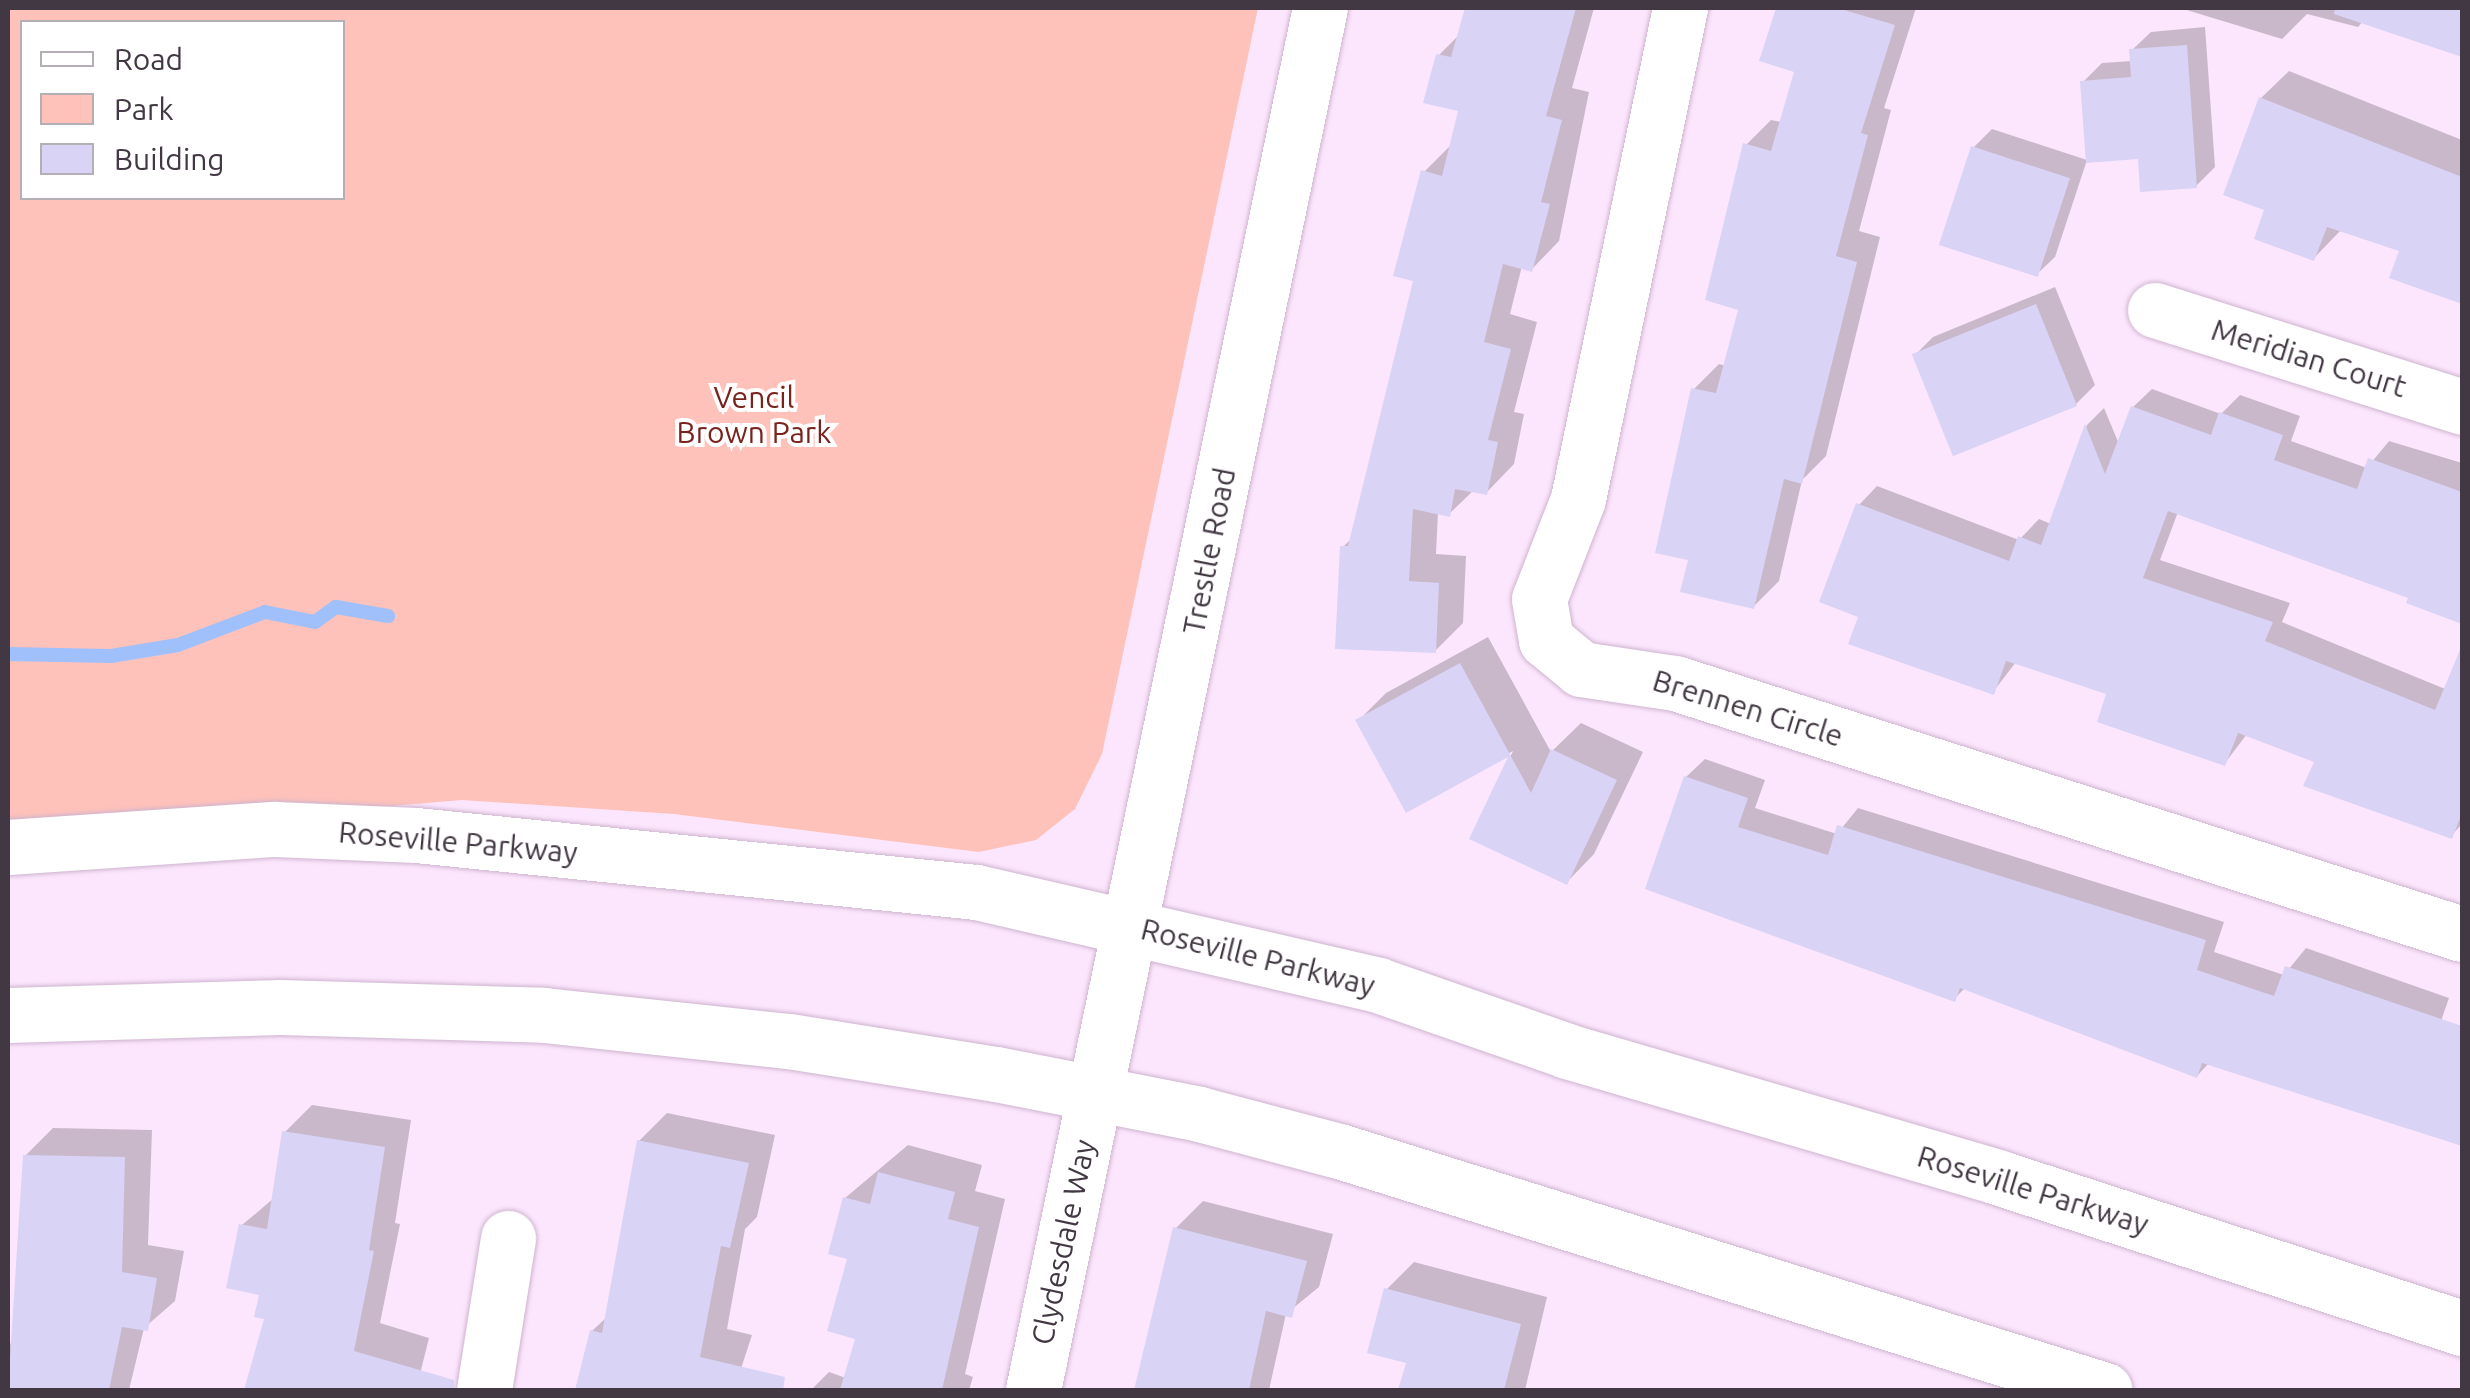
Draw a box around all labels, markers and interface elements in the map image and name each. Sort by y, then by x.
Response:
legend [20,20,345,200]
text: Road [114,42,183,76]
text: Park [114,92,174,126]
text: Building [114,142,225,176]
street label: Meridian Court [2207,311,2411,405]
park label: Vencil Brown Park [677,379,831,450]
street label: Trestle Road [1175,465,1243,637]
street label: Brennen Circle [1648,662,1848,754]
street label: Roseville Parkway [337,814,579,870]
street label: Roseville Parkway [1137,911,1379,1003]
street label: Clydesdale Way [1024,1136,1102,1348]
street label: Roseville Parkway [1913,1138,2153,1242]

